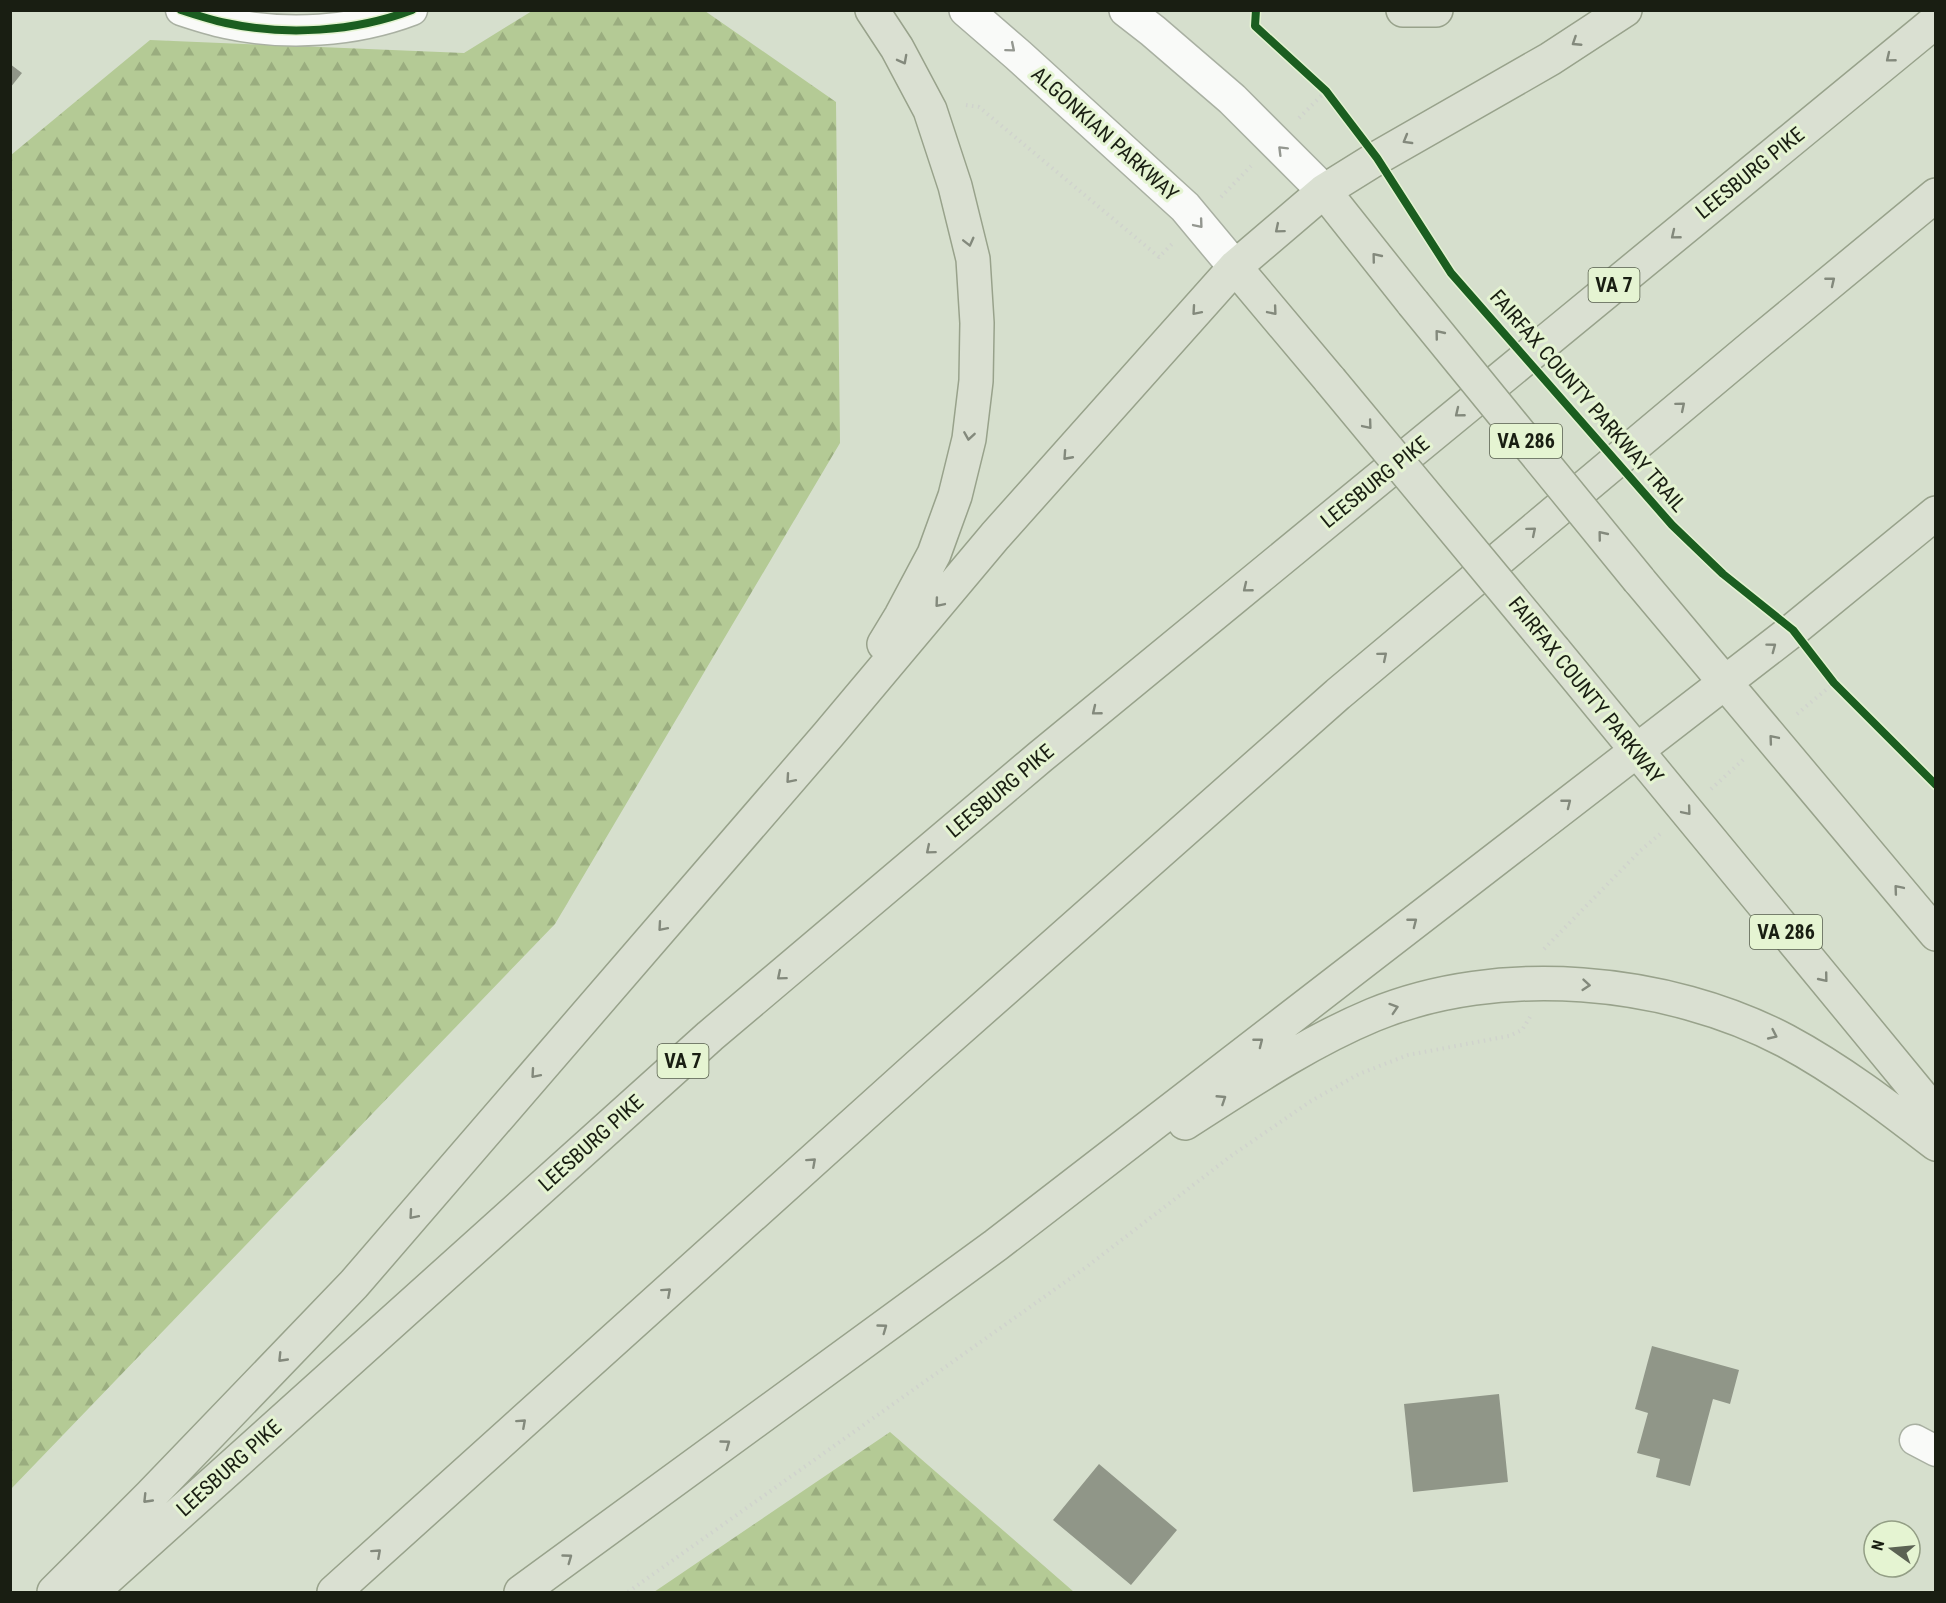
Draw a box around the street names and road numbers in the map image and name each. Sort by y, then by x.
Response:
street label: ALGONKIAN PARKWAY [1027,62,1183,206]
street label: LEESBURG PIKE [1691,122,1809,224]
road number: VA 7 [1588,268,1640,302]
street label: FAIRFAX COUNTY PARKWAY TRAIL [1485,285,1691,517]
road number: VA 286 [1490,424,1562,458]
street label: LEESBURG PIKE [1316,431,1434,533]
street label: FAIRFAX COUNTY PARKWAY [1504,592,1668,788]
street label: LEESBURG PIKE [942,739,1058,843]
road number: VA 286 [1750,915,1822,949]
road number: VA 7 [658,1044,708,1078]
street label: LEESBURG PIKE [534,1090,648,1196]
street label: LEESBURG PIKE [172,1415,286,1521]

